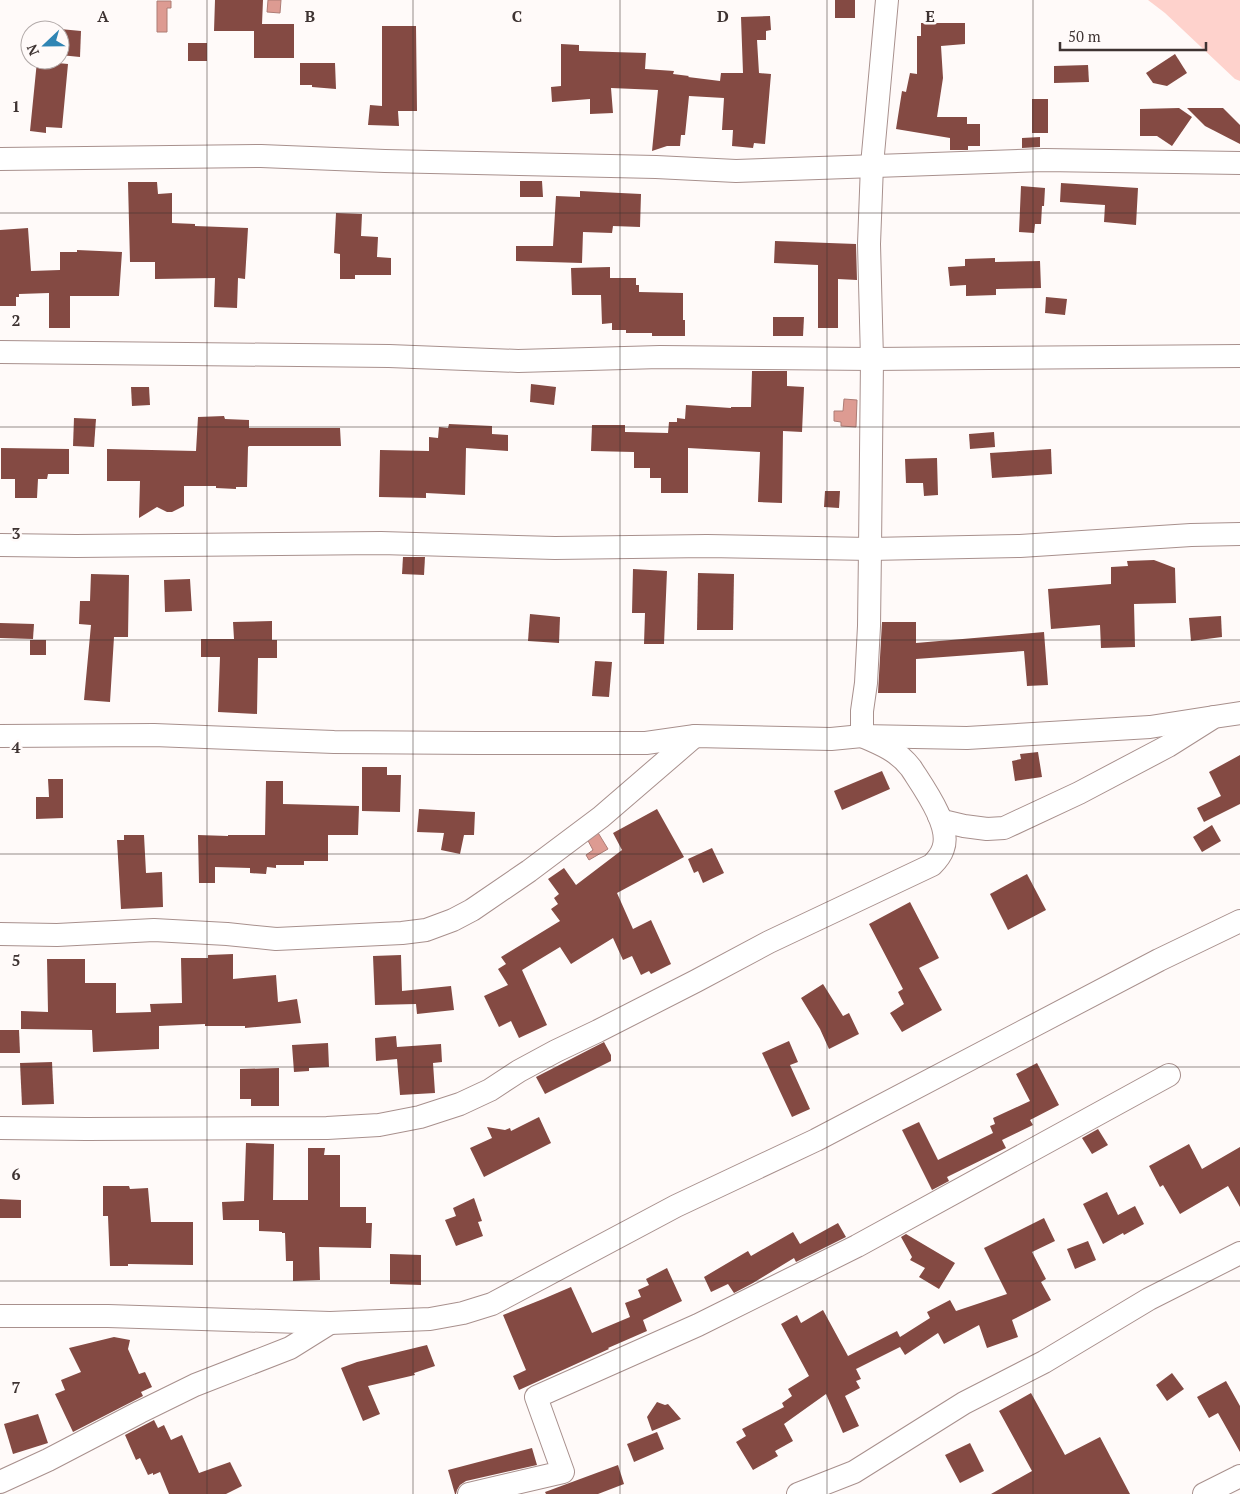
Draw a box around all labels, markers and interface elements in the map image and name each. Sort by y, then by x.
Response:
text: A [97,5,109,27]
text: B [305,5,315,27]
text: C [512,5,522,27]
text: D [717,5,729,27]
text: E [925,5,935,27]
north arrow [20,20,70,70]
scale bar [1060,20,1206,52]
text: 50 m [1068,26,1101,46]
text: N [22,41,43,59]
text: 1 [11,95,21,117]
text: 2 [11,309,21,331]
text: 3 [11,522,21,544]
text: 4 [11,736,21,758]
text: 5 [11,949,21,971]
text: 6 [11,1163,21,1185]
text: 7 [11,1376,21,1398]

